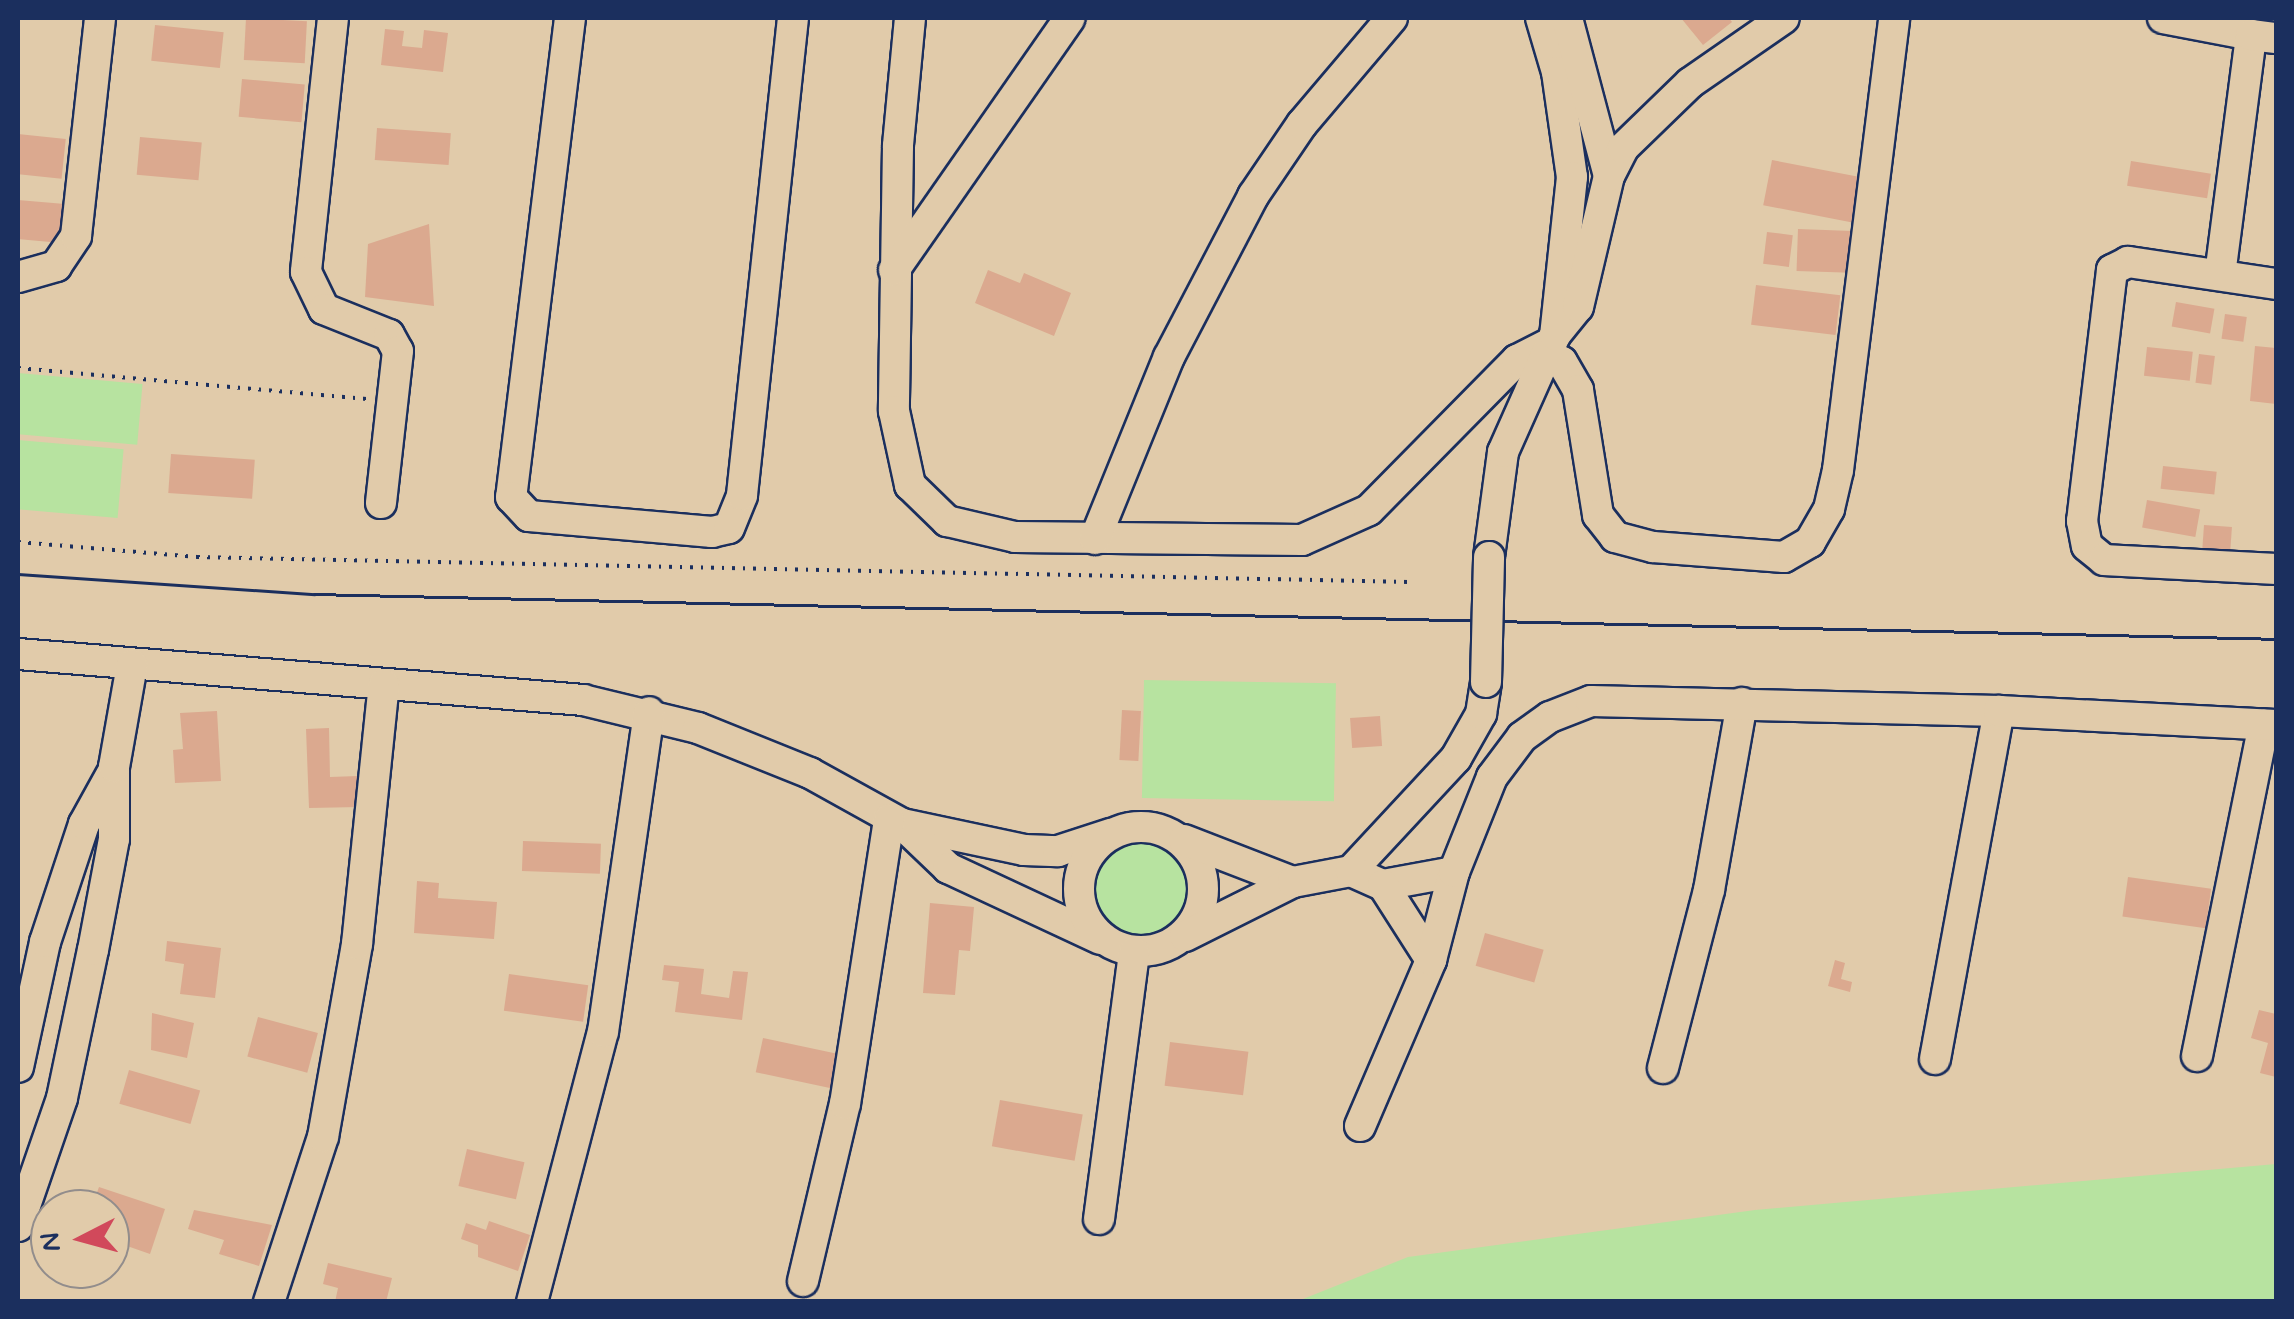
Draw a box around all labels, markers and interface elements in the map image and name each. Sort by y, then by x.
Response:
north arrow [30,1189,130,1289]
text: N [32,1231,71,1253]

